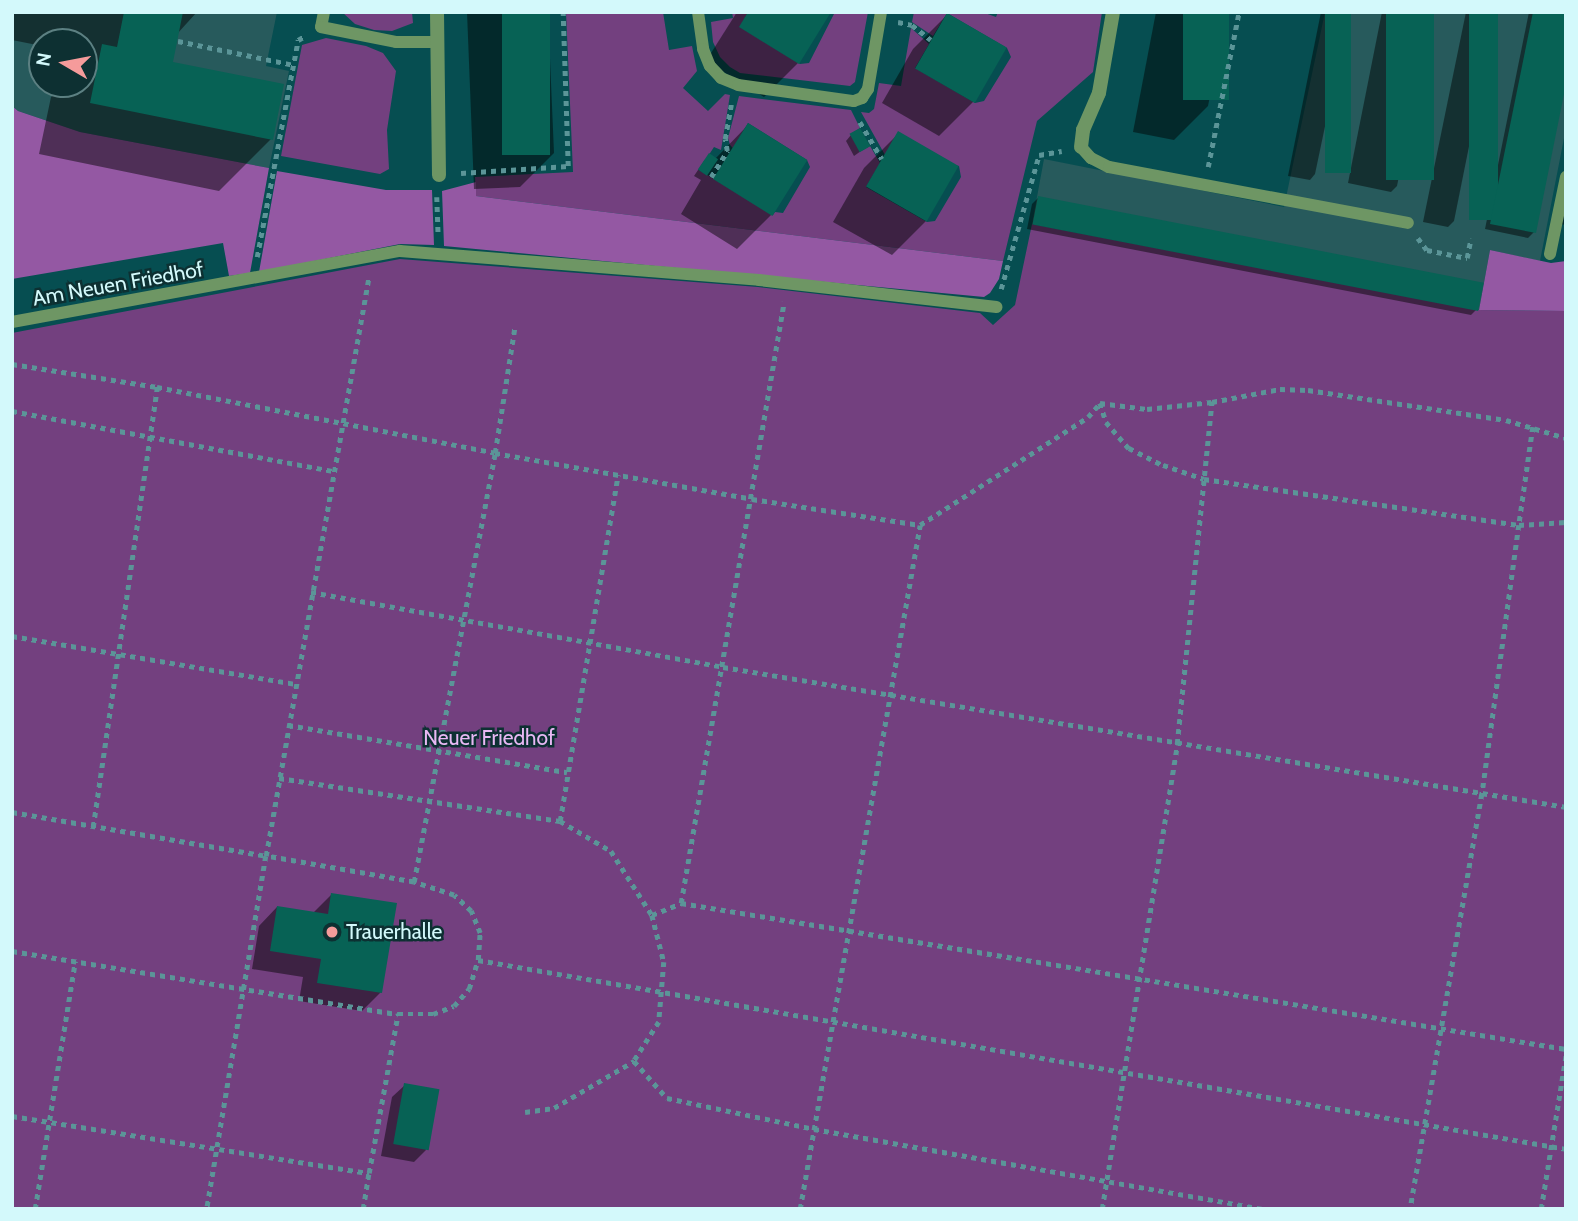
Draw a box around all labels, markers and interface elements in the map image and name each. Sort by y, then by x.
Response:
north arrow [28,28,98,98]
text: N [31,51,56,68]
street label: Am Neuen Friedhof [31,257,205,311]
park label: Neuer Friedhof [423,725,555,751]
place label: Trauerhalle [346,919,442,945]
marker: Trauerhalle [324,924,340,940]

